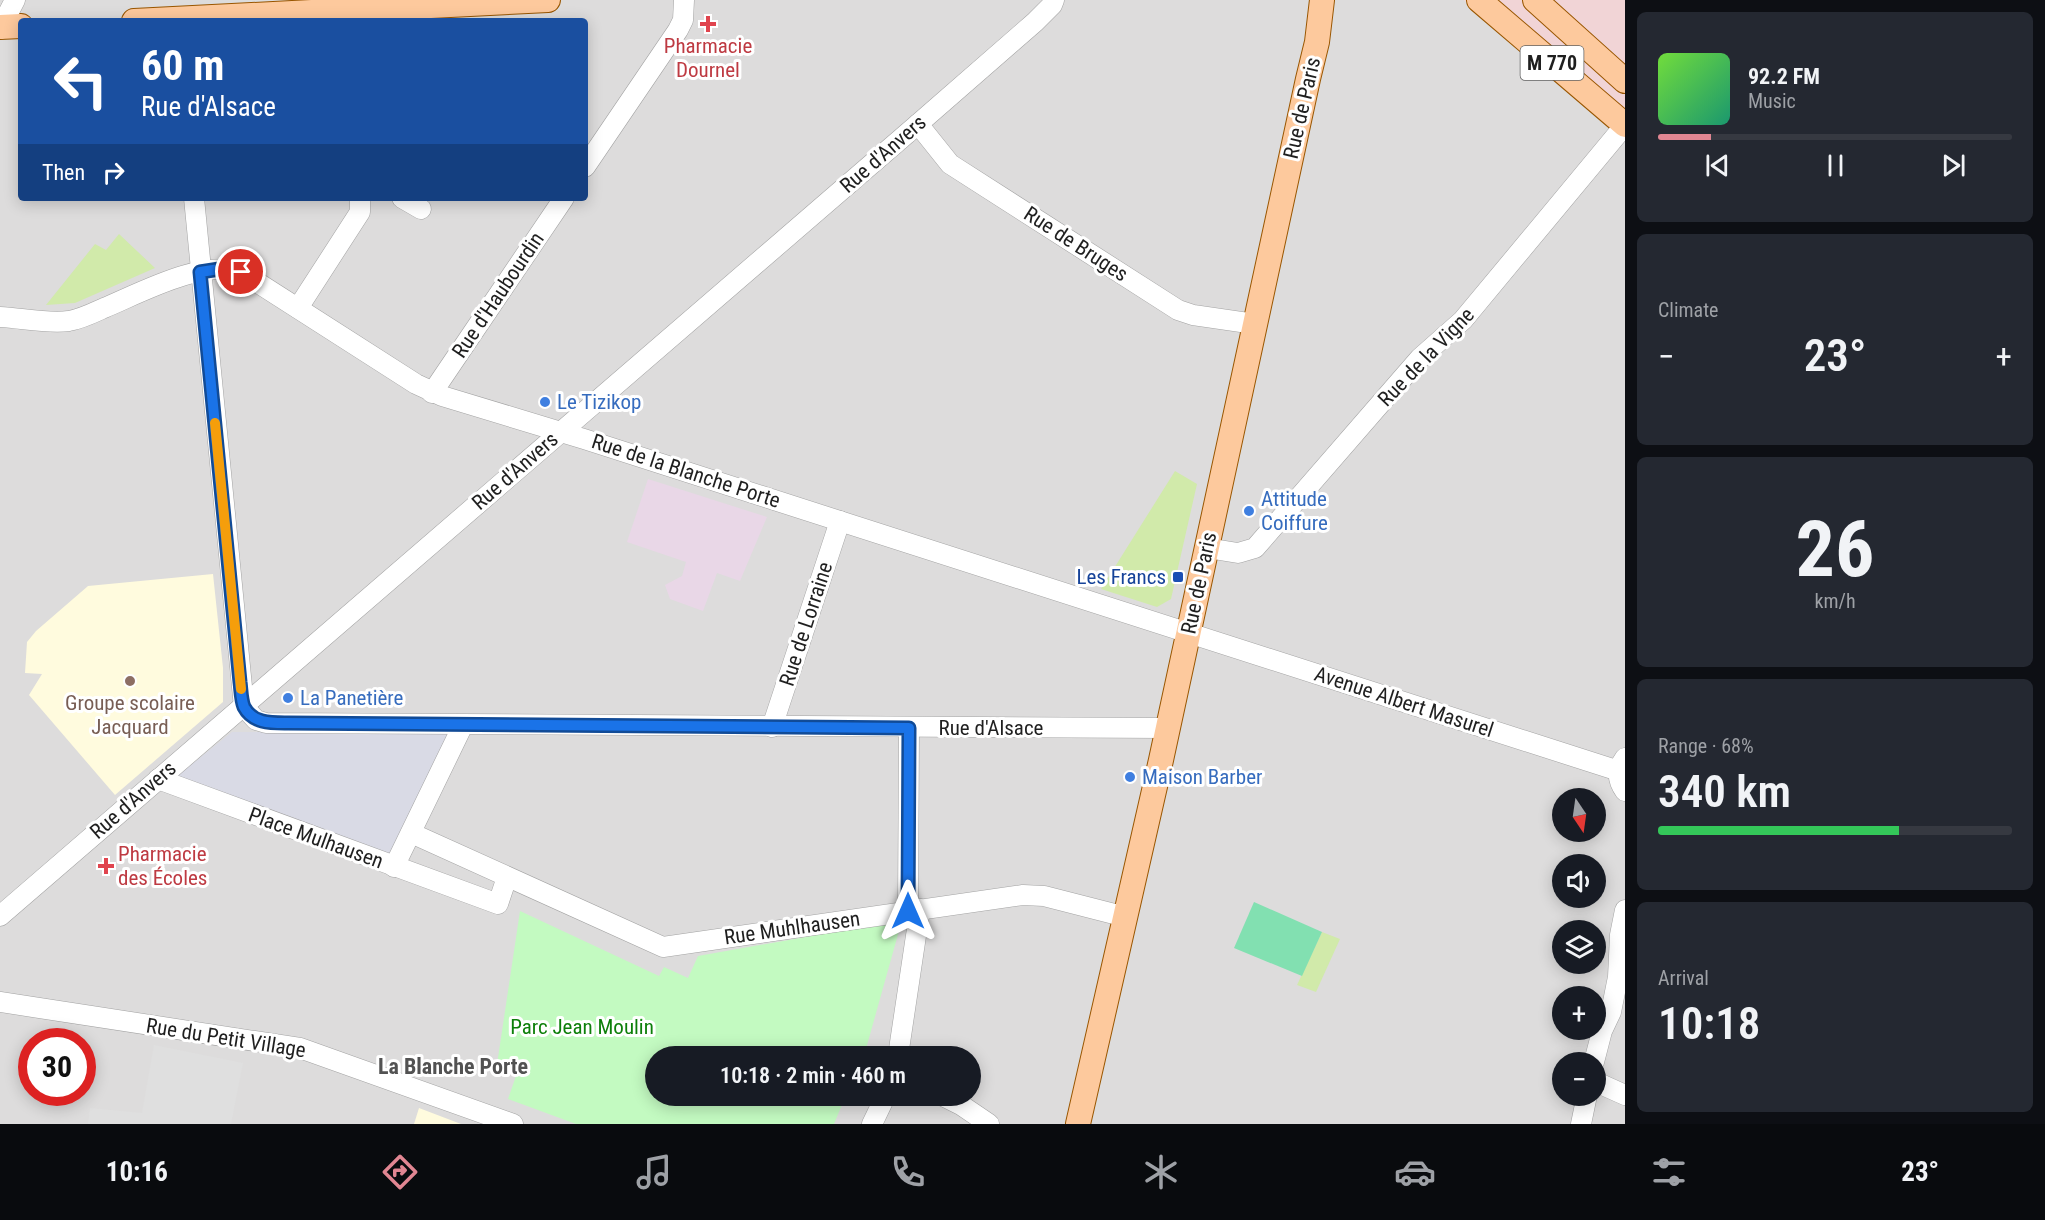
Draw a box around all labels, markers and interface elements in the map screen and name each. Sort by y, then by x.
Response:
marker: Pharmacie Dournel [701,17,715,31]
place label: Pharmacie Dournel [664,34,752,82]
text: 60 m [141,41,224,90]
icon: left [42,42,120,120]
road number: M 770 [1520,46,1584,80]
street label: Rue de Paris [1279,55,1325,161]
text: 92.2 FM [1748,64,1820,89]
text: Music [1748,89,1796,113]
text: Rue d'Alsace [141,91,276,123]
street label: Rue d'Anvers [835,110,931,198]
icon: previous [1701,149,1734,182]
icon: pause [1819,149,1852,182]
icon: next [1937,149,1970,182]
icon: right [97,156,130,189]
text: Then [42,160,85,185]
street label: Rue de Bruges [1020,202,1132,286]
street label: Rue d'Haubourdin [447,228,549,362]
pin [215,246,266,297]
icon: arrive [224,255,257,288]
text: Climate [1658,298,1718,322]
street label: Rue de la Vigne [1373,303,1479,411]
text: 23° [1804,329,1866,382]
text: − [1658,337,1675,376]
text: + [1996,337,2012,376]
place label: Le Tizikop [557,390,641,414]
marker: Le Tizikop [538,395,552,409]
street label: Rue d'Anvers [467,427,563,515]
street label: Rue de la Blanche Porte [589,429,783,513]
place label: Attitude Coiffure [1261,487,1328,535]
marker: Attitude Coiffure [1242,504,1256,518]
text: 26 [1796,504,1874,595]
street label: Rue de Paris [1177,530,1221,636]
street label: Rue de Lorraine [775,559,837,689]
place label: Les Francs [1076,565,1166,589]
marker: Les Francs [1171,570,1185,584]
text: km/h [1814,589,1856,613]
street label: Avenue Albert Masurel [1311,662,1497,742]
marker: Groupe scolaire Jacquard [123,674,137,688]
place label: La Panetière [300,686,404,710]
place label: Groupe scolaire Jacquard [65,691,195,739]
marker: La Panetière [281,691,295,705]
street label: Rue d'Alsace [939,716,1044,740]
text: Range · 68% [1658,734,1754,758]
street label: Rue d'Anvers [85,756,181,844]
place label: Maison Barber [1142,765,1262,789]
text: 340 km [1658,765,1791,818]
marker: Maison Barber [1123,770,1137,784]
north arrow [1552,788,1606,842]
map controls [1552,788,1606,1106]
street label: Place Mulhausen [245,802,387,874]
place label: Pharmacie des Écoles [118,842,207,890]
button: sound [1552,854,1606,908]
marker: Pharmacie des Écoles [99,859,113,873]
position arrow [876,879,940,943]
street label: Rue Muhlhausen [723,907,861,949]
button: layers [1552,920,1606,974]
text: Arrival [1658,966,1709,990]
button: + [1552,986,1606,1040]
text: 10:18 [1658,997,1760,1050]
street label: Rue du Petit Village [144,1014,308,1062]
park label: Parc Jean Moulin [510,1015,654,1039]
speed limit sign: 30 [18,1028,96,1106]
button: − [1552,1052,1606,1106]
district label: La Blanche Porte [378,1054,528,1079]
text: 10:18 · 2 min · 460 m [720,1063,906,1088]
icon: directions [379,1151,421,1193]
icon: music [633,1151,675,1193]
icon: phone [887,1151,929,1193]
icon: climate [1140,1151,1182,1193]
icon: car [1394,1151,1436,1193]
icon: filters [1648,1151,1690,1193]
text: 10:16 [106,1156,168,1188]
text: 23° [1901,1156,1939,1188]

